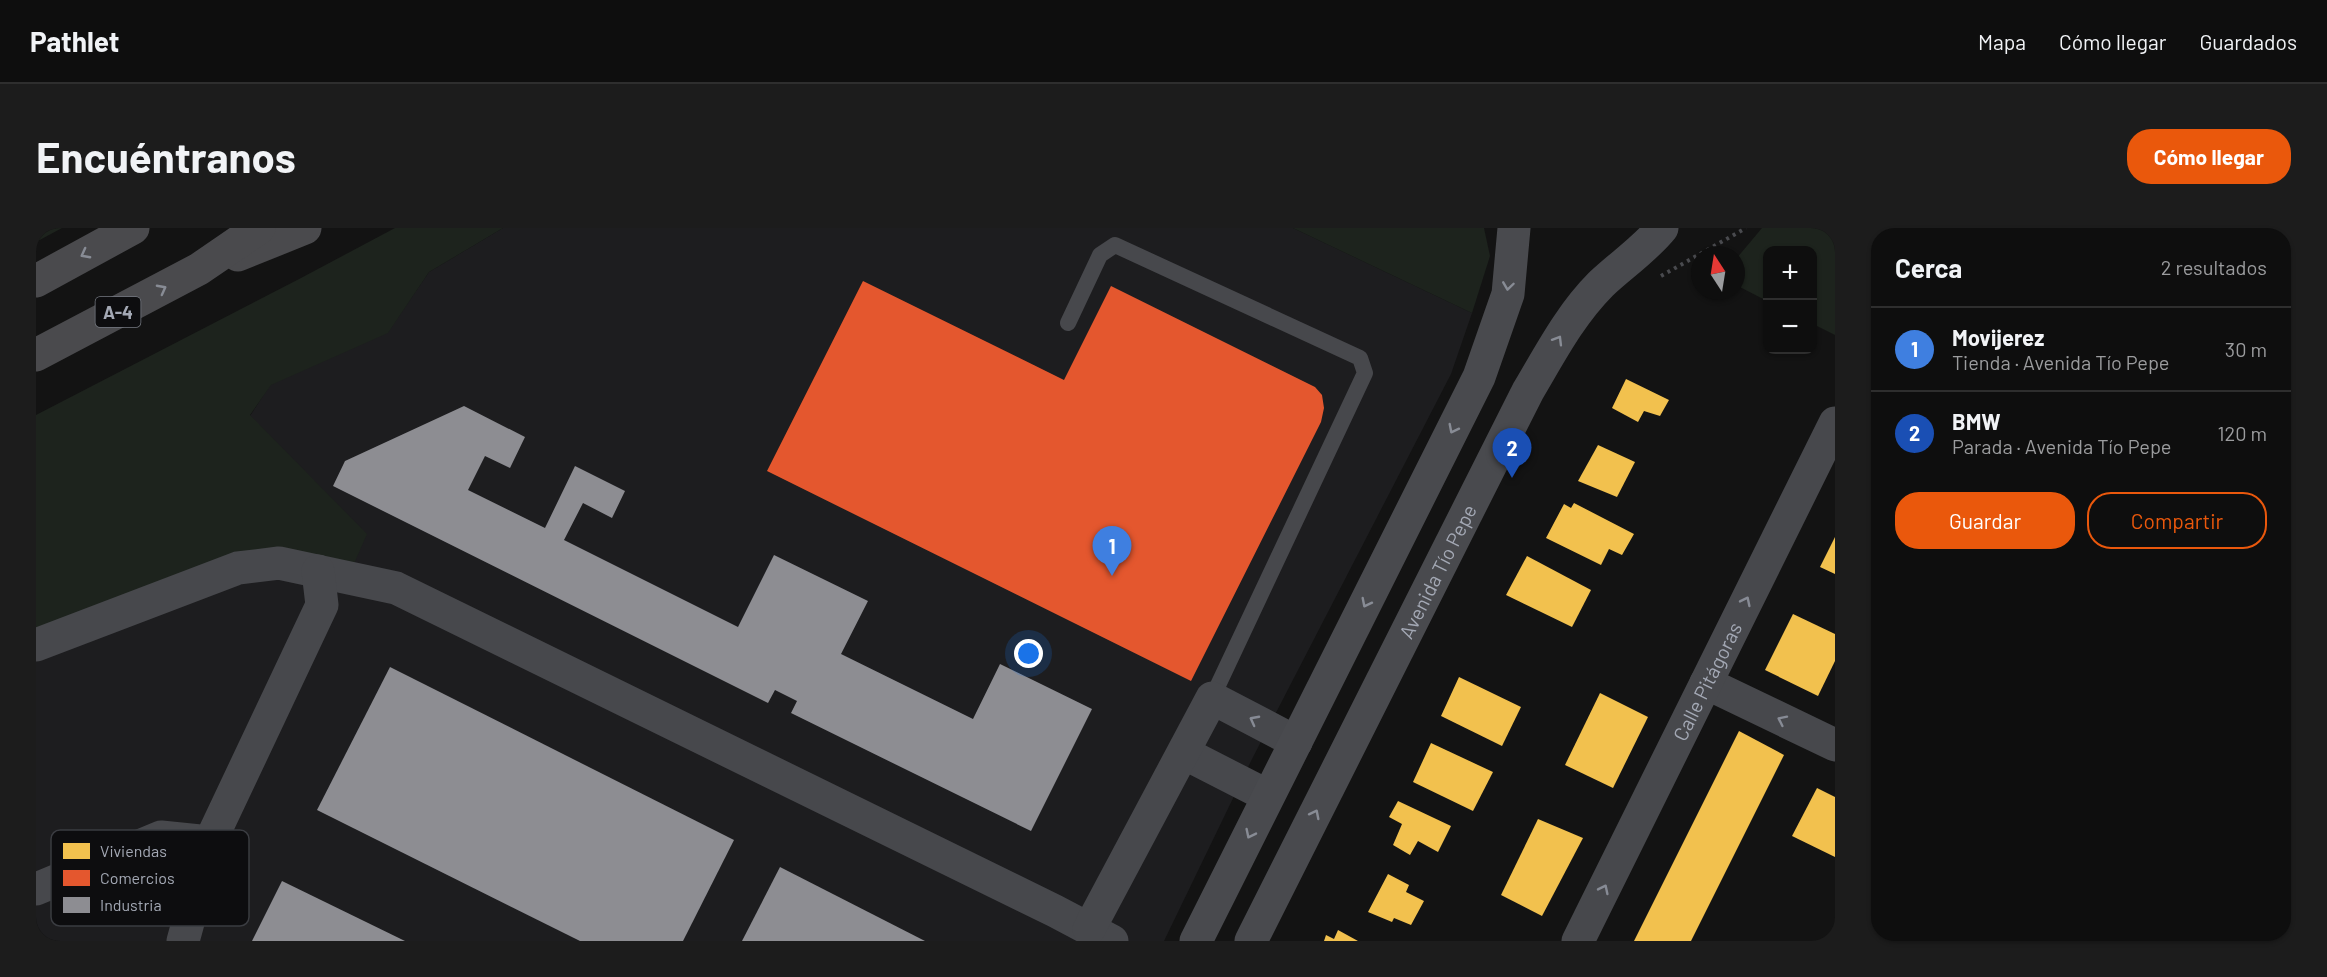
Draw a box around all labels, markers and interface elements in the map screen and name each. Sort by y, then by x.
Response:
text: Pathlet [30,24,119,58]
text: Mapa [1978,29,2026,54]
text: Cómo llegar [2059,29,2166,54]
text: Guardados [2199,29,2297,54]
button: Cómo llegar [2127,129,2291,184]
text: Encuéntranos [36,131,296,181]
north arrow [1691,246,1745,300]
map controls [1763,246,1817,354]
button: + [1763,246,1817,300]
one-way arrow [80,247,91,258]
text: Cerca [1895,252,1962,283]
text: 2 resultados [2161,255,2267,279]
one-way arrow [1503,281,1515,291]
one-way arrow [156,285,166,296]
road number: A-4 [96,297,140,327]
button: − [1763,300,1817,354]
text: Movijerez [1952,324,2044,350]
one-way arrow [1551,336,1562,346]
text: 1 [1911,337,1918,361]
text: 30 m [2225,337,2267,361]
text: Tienda · Avenida Tío Pepe [1952,350,2169,374]
text: BMW [1952,408,2001,434]
text: 2 [1909,421,1920,445]
text: 120 m [2217,421,2267,445]
one-way arrow [1449,422,1460,433]
pin: 2 [1492,428,1532,478]
text: Parada · Avenida Tío Pepe [1952,434,2171,458]
button: Guardar [1895,492,2075,549]
button: Compartir [2087,492,2267,549]
street label: Avenida Tío Pepe [1393,500,1481,642]
pin: 1 [1092,526,1132,576]
one-way arrow [1739,596,1751,607]
one-way arrow [1361,597,1373,608]
street label: Calle Pitágoras [1667,618,1746,744]
your location [1014,639,1043,668]
one-way arrow [1778,715,1789,727]
one-way arrow [1250,716,1260,727]
one-way arrow [1307,809,1319,820]
one-way arrow [1245,827,1257,838]
legend [51,830,249,926]
text: Viviendas [100,841,167,860]
text: Comercios [100,868,175,887]
one-way arrow [1596,884,1608,895]
text: Industria [100,895,162,914]

